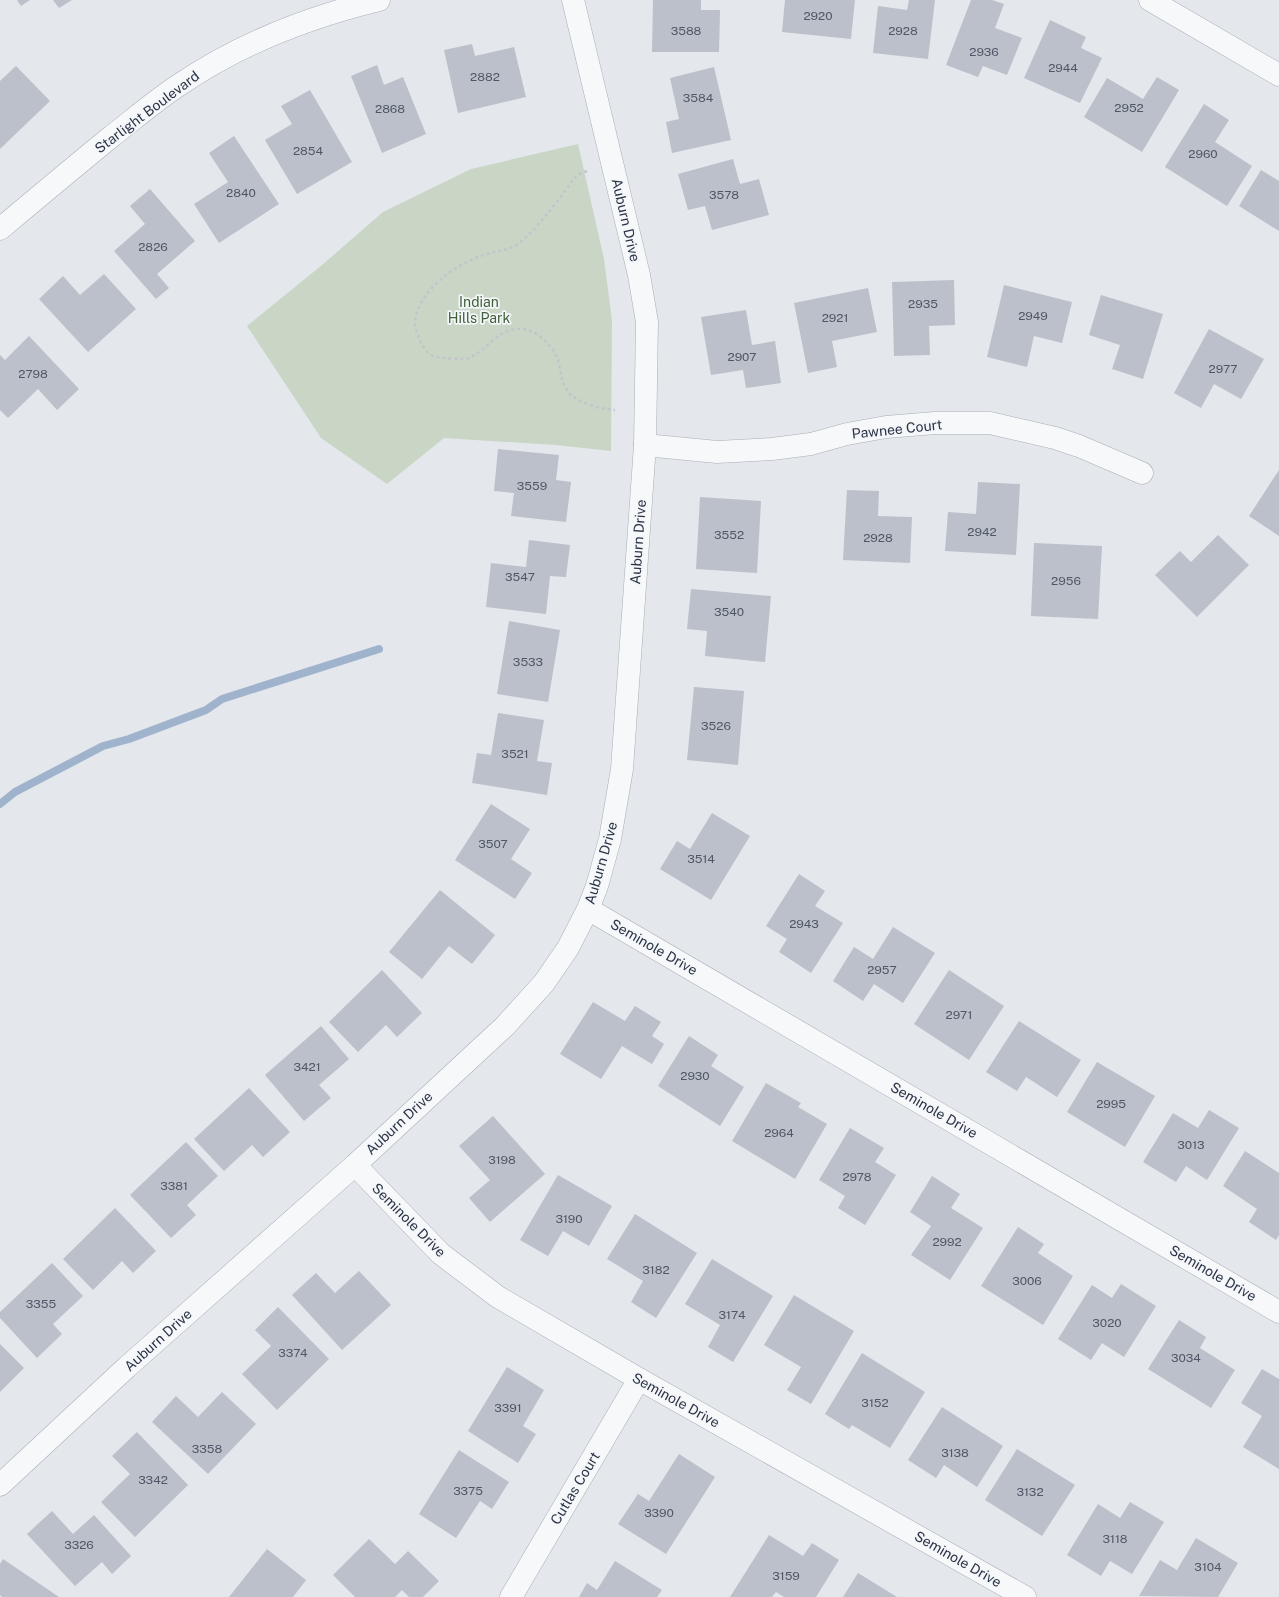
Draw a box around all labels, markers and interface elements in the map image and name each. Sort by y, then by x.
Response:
house number: 2920 [803,9,833,23]
house number: 3588 [671,24,702,38]
house number: 2928 [888,24,918,38]
house number: 2936 [969,45,999,59]
house number: 2944 [1048,61,1078,75]
street label: Starlight Boulevard [92,68,202,156]
house number: 2882 [470,70,500,84]
house number: 3584 [683,91,714,105]
house number: 2952 [1114,101,1144,115]
house number: 2868 [375,102,405,116]
house number: 2854 [293,144,324,158]
house number: 2960 [1188,147,1218,161]
street label: Auburn Drive [609,177,643,263]
house number: 2840 [226,186,256,200]
house number: 3578 [709,188,739,202]
house number: 2826 [138,240,168,254]
park label: Indian Hills Park [448,294,510,326]
house number: 2935 [908,297,938,311]
house number: 2949 [1018,309,1048,323]
house number: 2921 [822,311,848,325]
house number: 2907 [728,350,756,364]
house number: 2977 [1209,362,1238,376]
house number: 2798 [18,367,48,381]
street label: Pawnee Court [851,416,943,442]
house number: 3559 [517,479,547,493]
street label: Auburn Drive [627,499,649,585]
house number: 2942 [967,525,997,539]
house number: 3552 [714,528,744,542]
house number: 2928 [863,531,893,545]
house number: 3547 [505,570,535,584]
house number: 2956 [1051,574,1081,588]
house number: 3540 [714,605,744,619]
house number: 3533 [513,655,543,669]
house number: 3526 [701,719,731,733]
house number: 3521 [501,747,529,761]
street label: Auburn Drive [582,820,620,906]
house number: 3507 [478,837,508,851]
house number: 3514 [687,852,715,866]
street label: Seminole Drive [608,916,700,978]
house number: 2943 [789,917,819,931]
house number: 2957 [867,963,897,977]
house number: 2971 [946,1008,972,1022]
house number: 3421 [293,1060,321,1074]
house number: 2930 [680,1069,710,1083]
street label: Seminole Drive [888,1079,980,1141]
street label: Auburn Drive [362,1088,436,1158]
house number: 2995 [1096,1097,1126,1111]
house number: 2964 [764,1126,794,1140]
house number: 3013 [1177,1138,1205,1152]
house number: 3198 [488,1153,516,1167]
house number: 2978 [842,1170,872,1184]
house number: 3381 [160,1179,188,1193]
street label: Seminole Drive [369,1180,449,1260]
house number: 3190 [555,1212,583,1226]
house number: 2992 [932,1235,962,1249]
street label: Seminole Drive [1167,1242,1259,1304]
house number: 3182 [642,1263,670,1277]
house number: 3006 [1012,1274,1042,1288]
house number: 3355 [26,1297,57,1311]
street label: Auburn Drive [121,1306,195,1374]
house number: 3174 [719,1308,746,1322]
house number: 3020 [1092,1316,1122,1330]
house number: 3374 [278,1346,308,1360]
house number: 3034 [1171,1351,1201,1365]
street label: Seminole Drive [629,1369,723,1431]
house number: 3152 [861,1396,889,1410]
house number: 3391 [494,1401,522,1415]
house number: 3358 [192,1442,222,1456]
house number: 3138 [941,1446,969,1460]
street label: Cutlas Court [547,1449,603,1527]
house number: 3342 [138,1473,168,1487]
house number: 3375 [453,1484,483,1498]
house number: 3132 [1016,1485,1044,1499]
house number: 3390 [644,1506,674,1520]
street label: Seminole Drive [912,1528,1004,1590]
house number: 3118 [1102,1532,1128,1546]
house number: 3326 [64,1538,94,1552]
house number: 3104 [1194,1560,1222,1574]
house number: 3159 [772,1569,800,1583]

